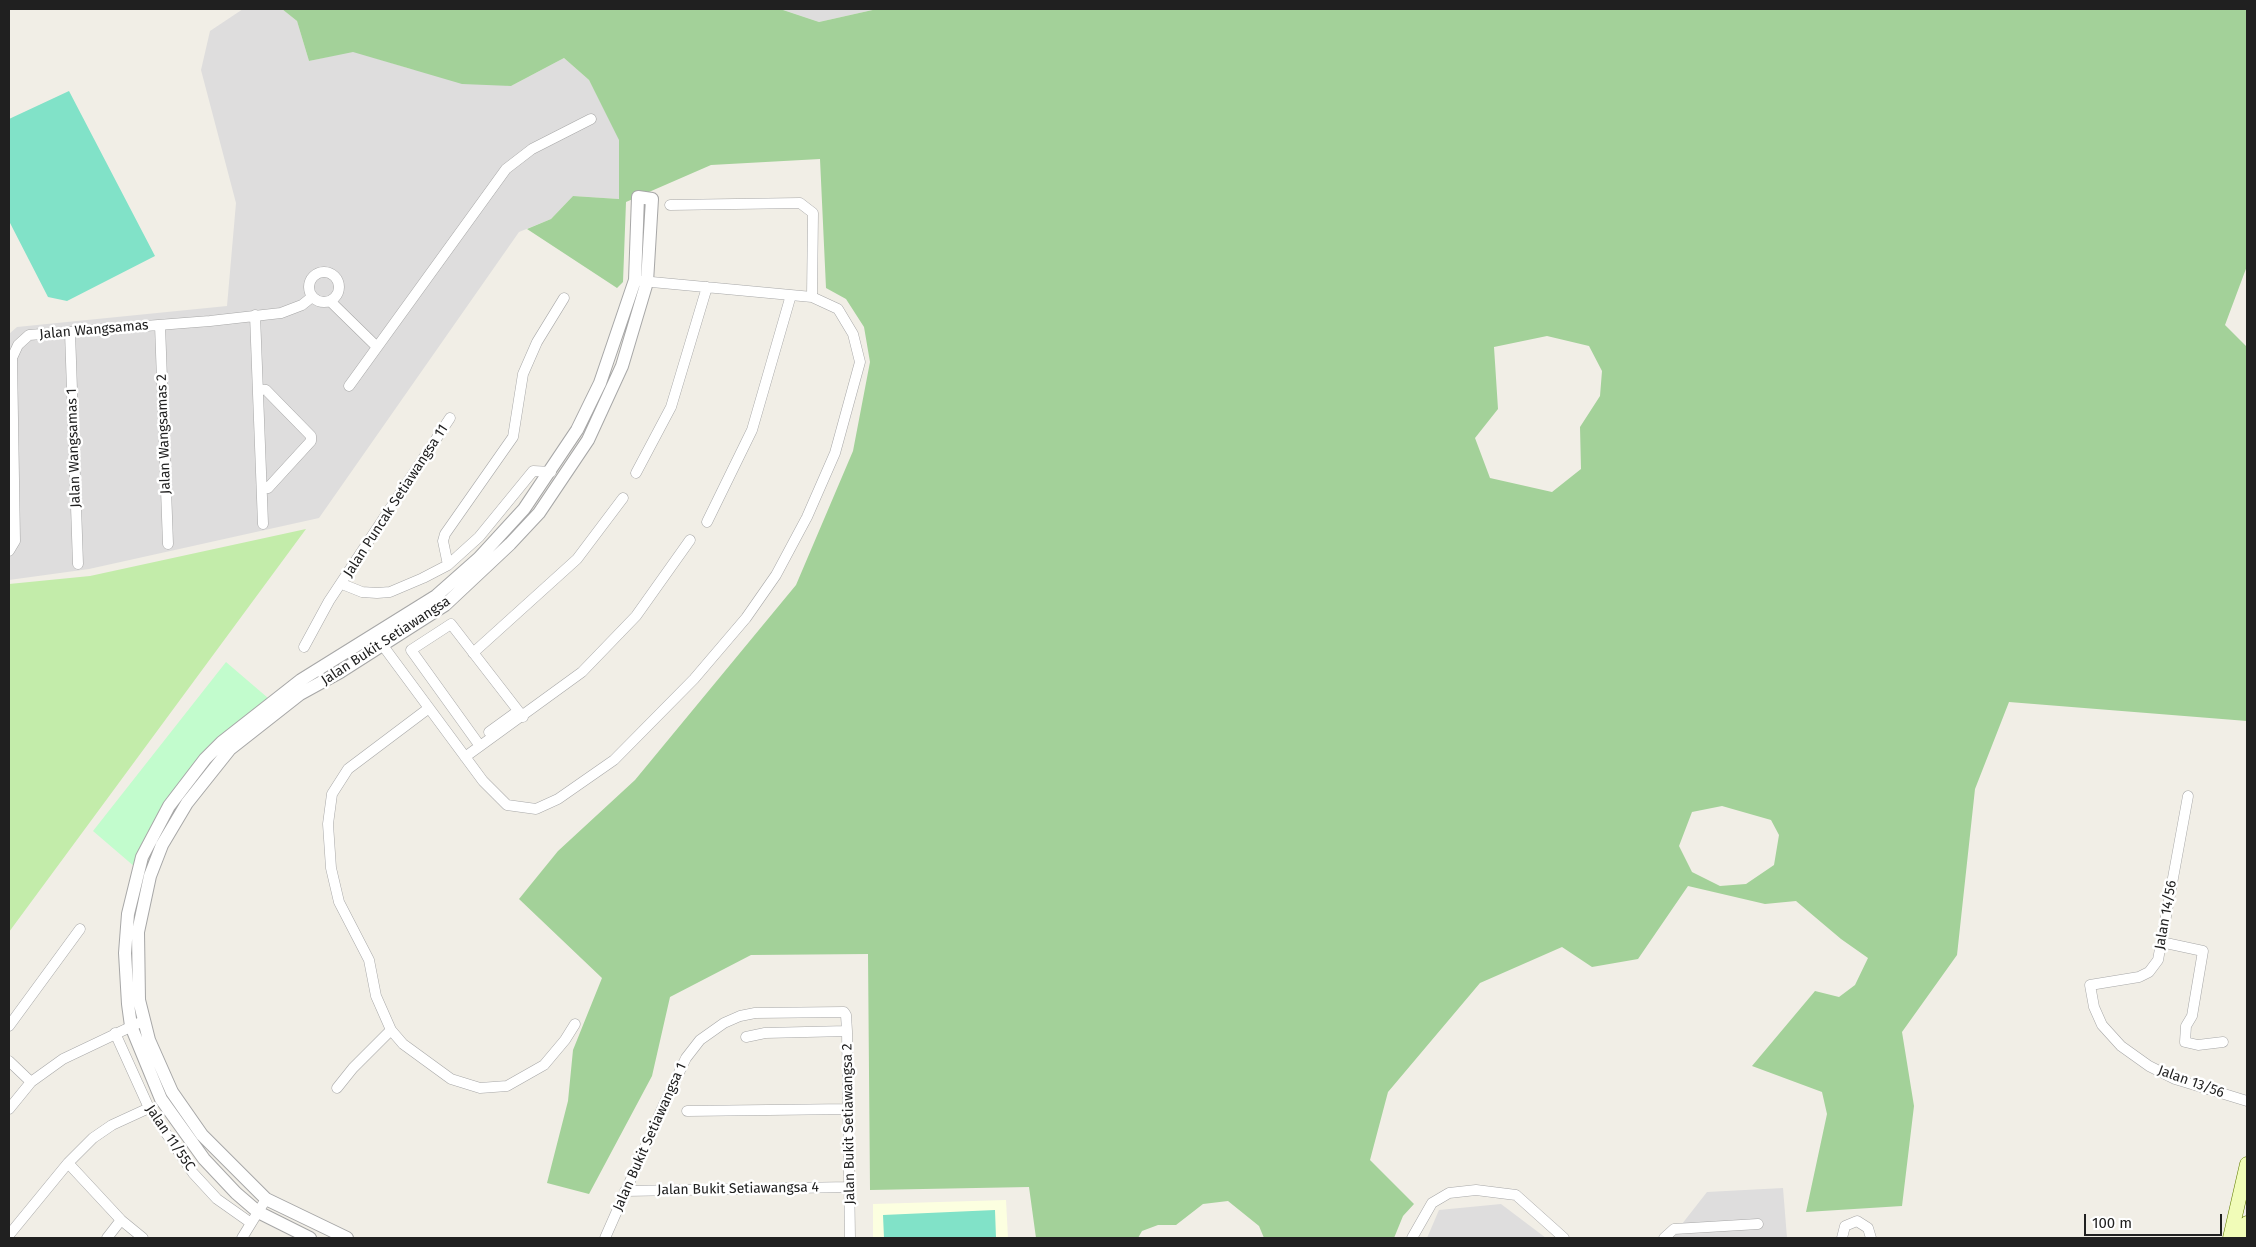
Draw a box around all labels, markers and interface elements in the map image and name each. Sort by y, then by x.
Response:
street label: Jalan Wangsamas [39,317,149,343]
street label: Jalan Wangsamas 2 [154,374,174,494]
street label: Jalan Wangsamas 1 [64,388,84,508]
street label: Jalan Puncak Setiawangsa 11 [340,421,452,581]
street label: Jalan Bukit Setiawangsa [318,593,454,689]
street label: Jalan 14/56 [2152,879,2180,951]
street label: Jalan Bukit Setiawangsa 2 [839,1043,859,1205]
street label: Jalan Bukit Setiawangsa 1 [610,1060,690,1214]
street label: Jalan 13/56 [2155,1062,2227,1102]
street label: Jalan 11/55C [142,1102,198,1174]
street label: Jalan Bukit Setiawangsa 4 [657,1179,819,1199]
scale bar [2086,1204,2224,1236]
text: 100 m [2092,1214,2132,1232]

